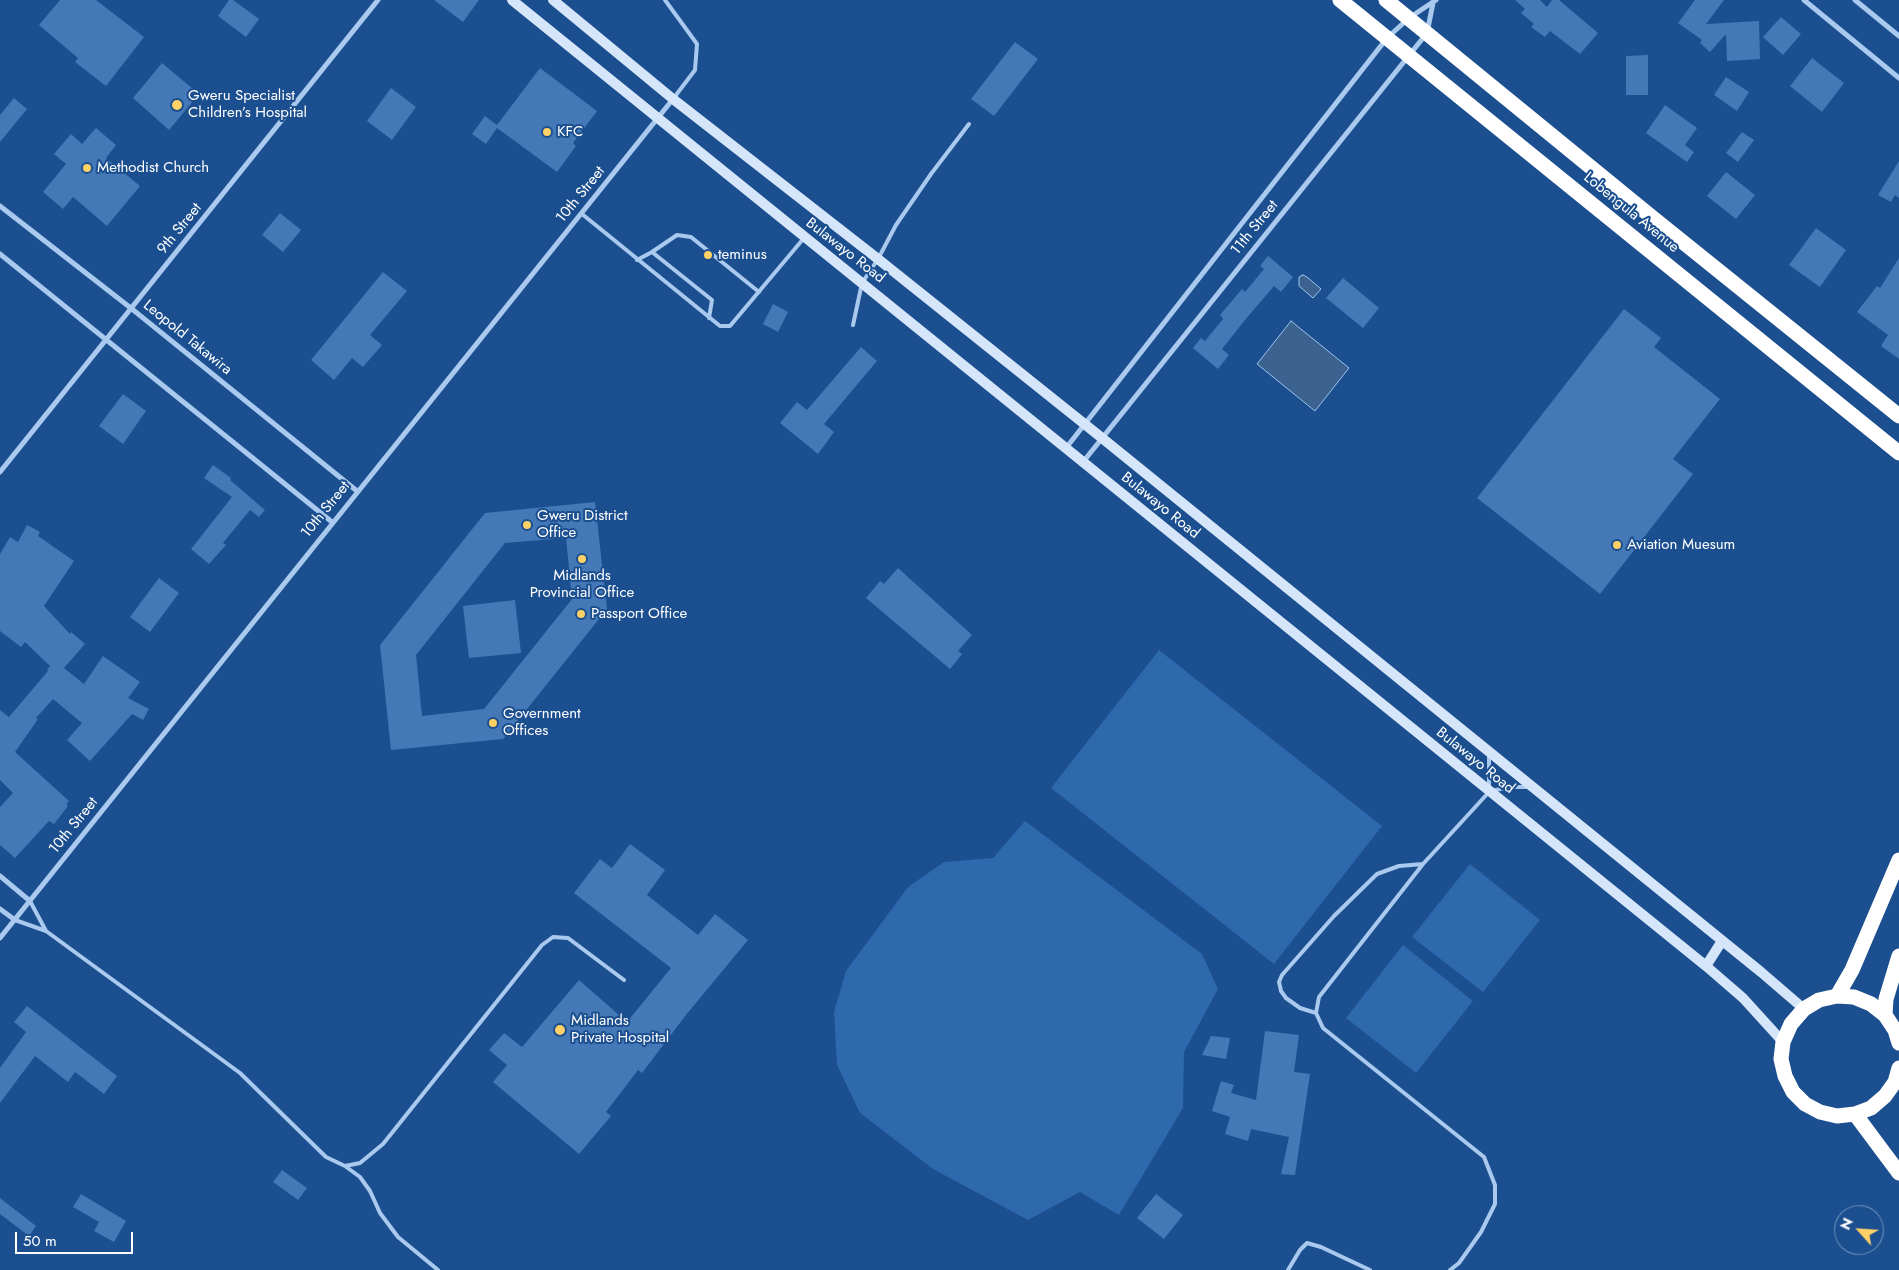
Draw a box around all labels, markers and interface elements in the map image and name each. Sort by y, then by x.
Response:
place label: Gweru Specialist Children’s Hospital [188,87,307,122]
marker: Gweru Specialist Children’s Hospital [170,98,184,112]
place label: KFC [557,123,583,141]
marker: KFC [541,126,553,138]
place label: Methodist Church [97,159,209,177]
marker: Methodist Church [81,162,93,174]
street label: 10th Street [553,163,609,227]
street label: Lobengula Avenue [1580,169,1682,257]
street label: 11th Street [1227,197,1283,259]
street label: 9th Street [154,200,206,258]
street label: Bulawayo Road [802,214,888,288]
place label: teminus [718,246,767,264]
marker: teminus [702,249,714,261]
street label: Leopold Takawira [139,297,235,379]
street label: Bulawayo Road [1117,469,1203,543]
street label: 10th Street [298,478,354,542]
place label: Gweru District Office [537,507,628,542]
marker: Gweru District Office [521,519,533,531]
place label: Aviation Muesum [1627,536,1735,554]
marker: Aviation Muesum [1611,539,1623,551]
marker: Midlands Provincial Office [576,553,588,565]
place label: Midlands Provincial Office [530,567,634,602]
place label: Passport Office [591,605,687,623]
marker: Passport Office [575,608,587,620]
place label: Government Offices [503,705,581,740]
marker: Government Offices [487,717,499,729]
street label: Bulawayo Road [1432,724,1518,798]
street label: 10th Street [46,794,102,858]
place label: Midlands Private Hospital [571,1012,669,1047]
marker: Midlands Private Hospital [553,1023,567,1037]
north arrow [1834,1205,1884,1255]
text: N [1835,1214,1858,1233]
scale bar [18,1222,135,1254]
text: 50 m [23,1230,57,1252]

